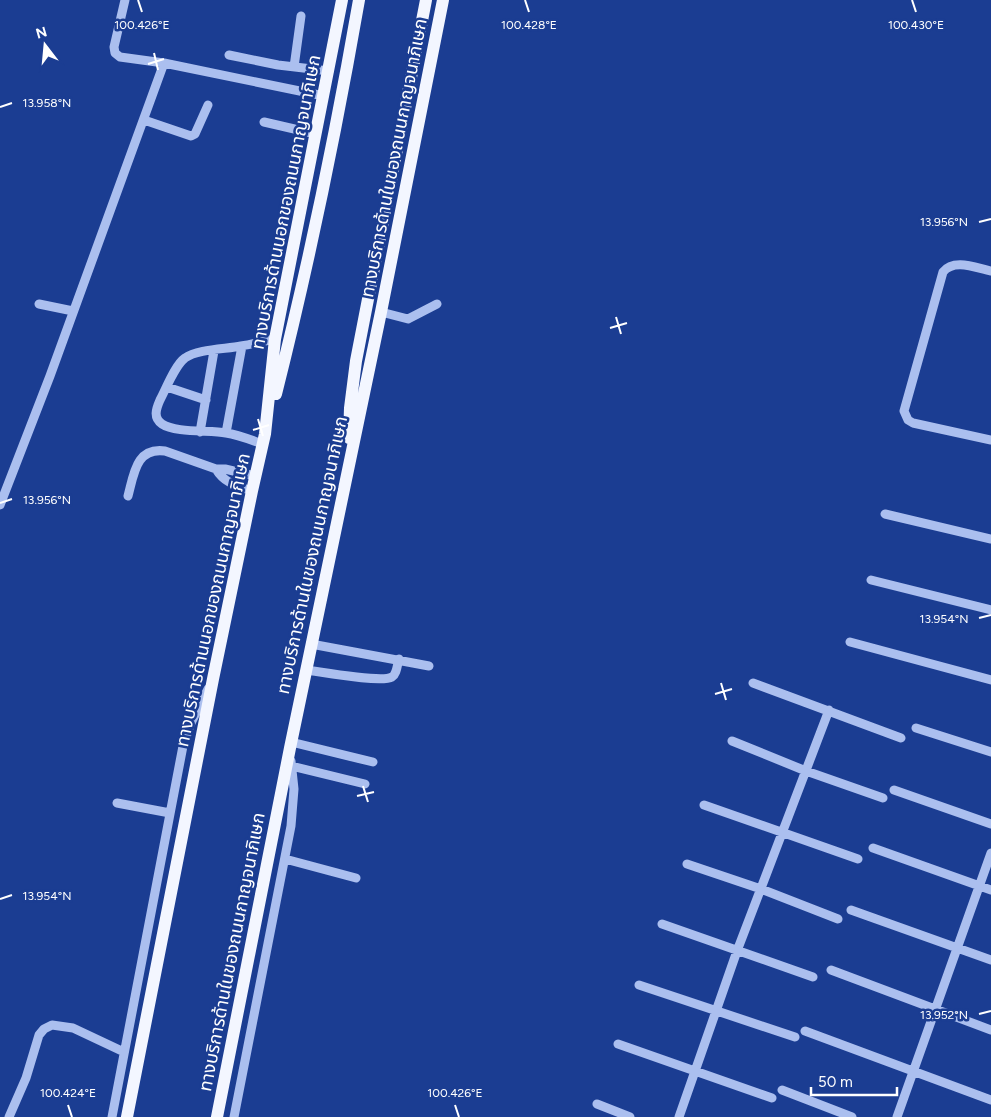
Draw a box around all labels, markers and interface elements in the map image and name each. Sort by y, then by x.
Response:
street label: ทางบริการด้านในของถนนกาญจนาภิเษก [356,17,432,299]
text: 100.426°E [114,18,170,32]
text: 100.428°E [501,18,557,32]
text: 100.430°E [888,18,944,32]
north arrow [20,20,70,70]
text: N [34,23,49,43]
street label: ทางบริการด้านนอกของถนนกาญจนาภิเษก [247,53,325,351]
text: 13.958°N [23,96,71,110]
text: 13.956°N [920,215,968,229]
street label: ทางบริการด้านในของถนนกาญจนาภิเษก [272,414,352,696]
street label: ทางบริการด้านนอกของถนนกาญจนาภิเษก [171,451,255,749]
text: 13.956°N [23,493,71,507]
text: 13.954°N [920,612,968,626]
street label: ทางบริการด้านในของถนนกาญจนาภิเษก [194,811,270,1093]
text: 13.954°N [23,889,71,903]
text: 13.952°N [920,1008,968,1022]
scale bar [811,1064,897,1096]
text: 50 m [818,1073,853,1091]
text: 100.424°E [40,1086,96,1100]
text: 100.426°E [427,1086,483,1100]

